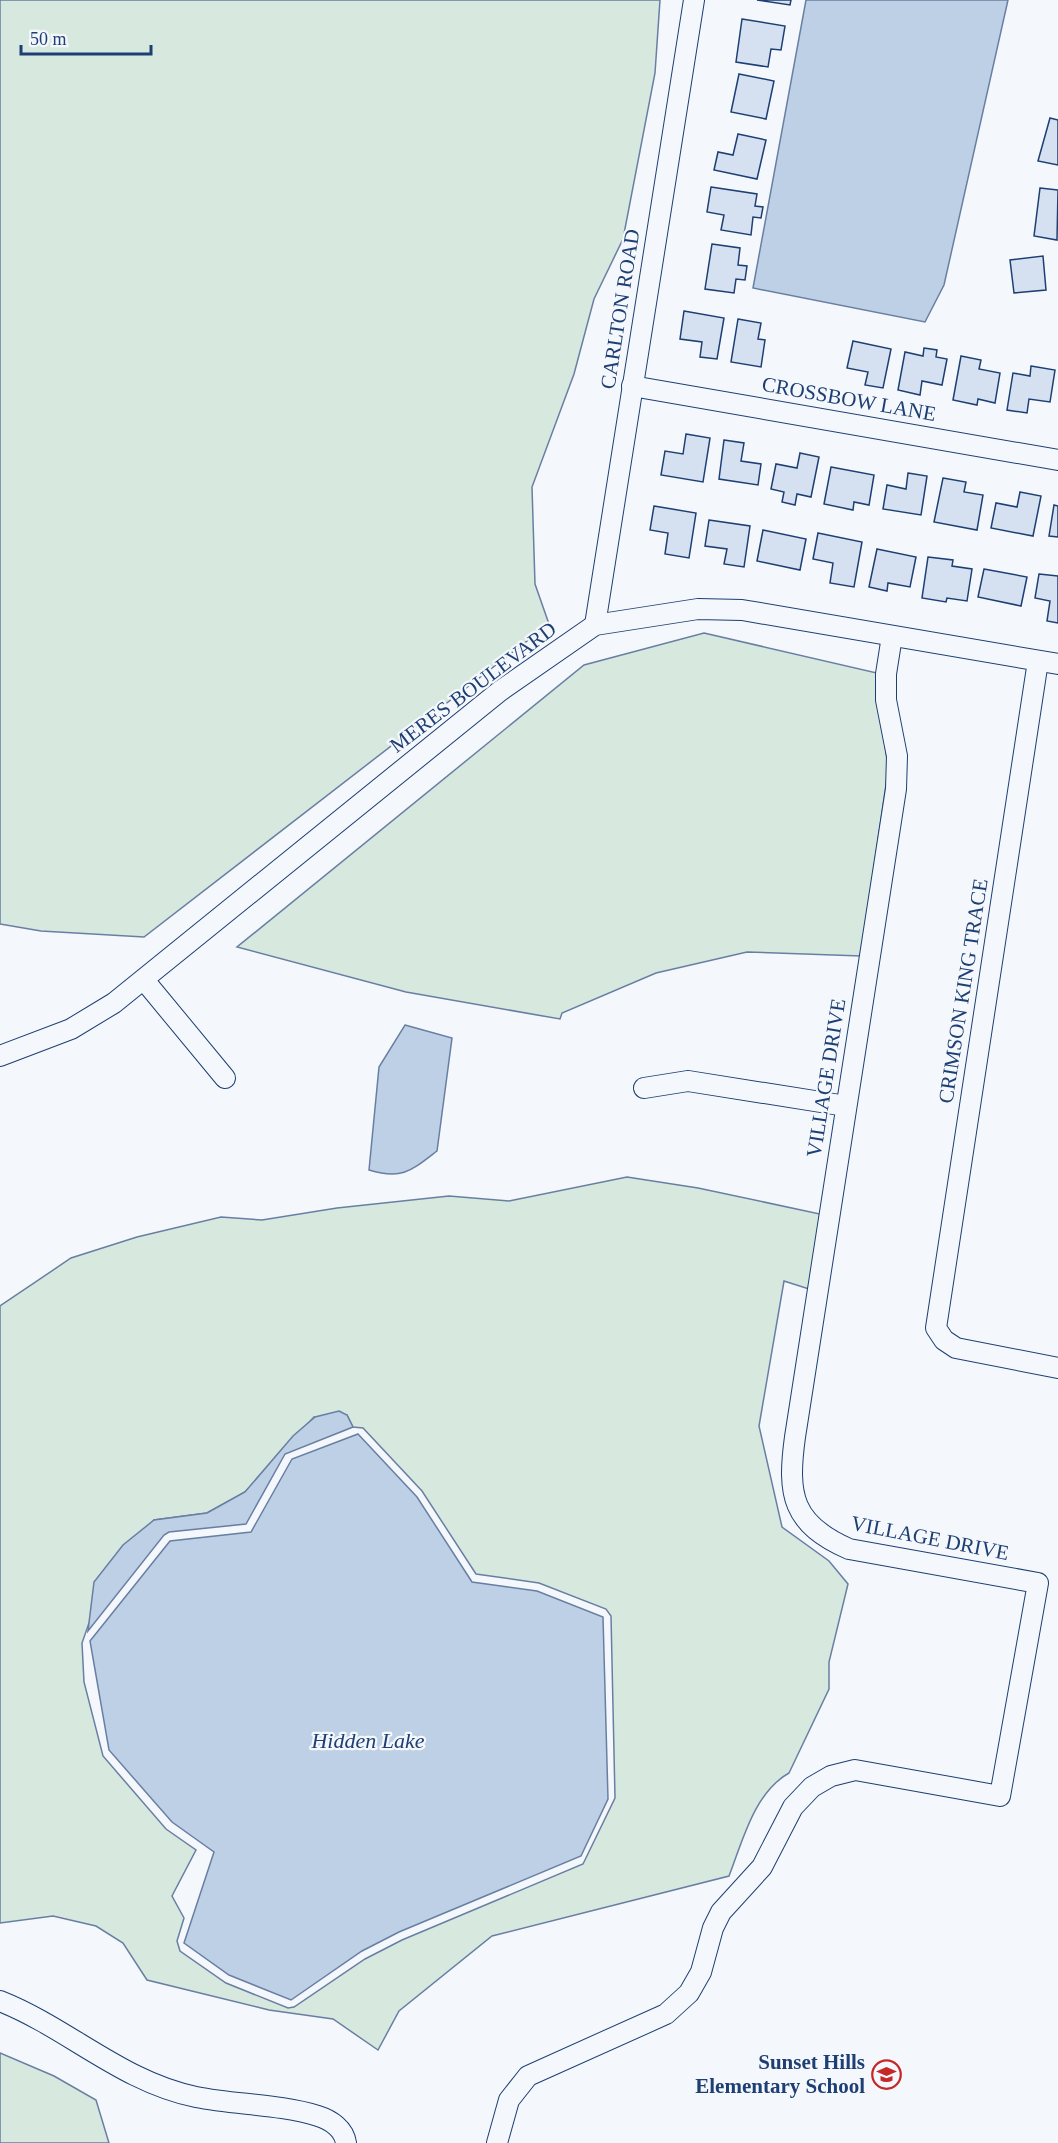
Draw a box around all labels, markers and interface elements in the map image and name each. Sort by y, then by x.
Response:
scale bar [21,18,152,56]
text: 50 m [30,29,67,49]
street label: CARLTON ROAD [596,227,644,391]
street label: CROSSBOW LANE [760,372,938,426]
street label: MERES BOULEVARD [385,617,561,757]
street label: CRIMSON KING TRACE [933,877,993,1105]
street label: VILLAGE DRIVE [802,997,850,1159]
street label: VILLAGE DRIVE [849,1511,1011,1565]
water label: Hidden Lake [310,1728,425,1753]
place label: Sunset Hills Elementary School [695,2050,865,2098]
school or university icon: Sunset Hills Elementary School [870,2058,902,2090]

